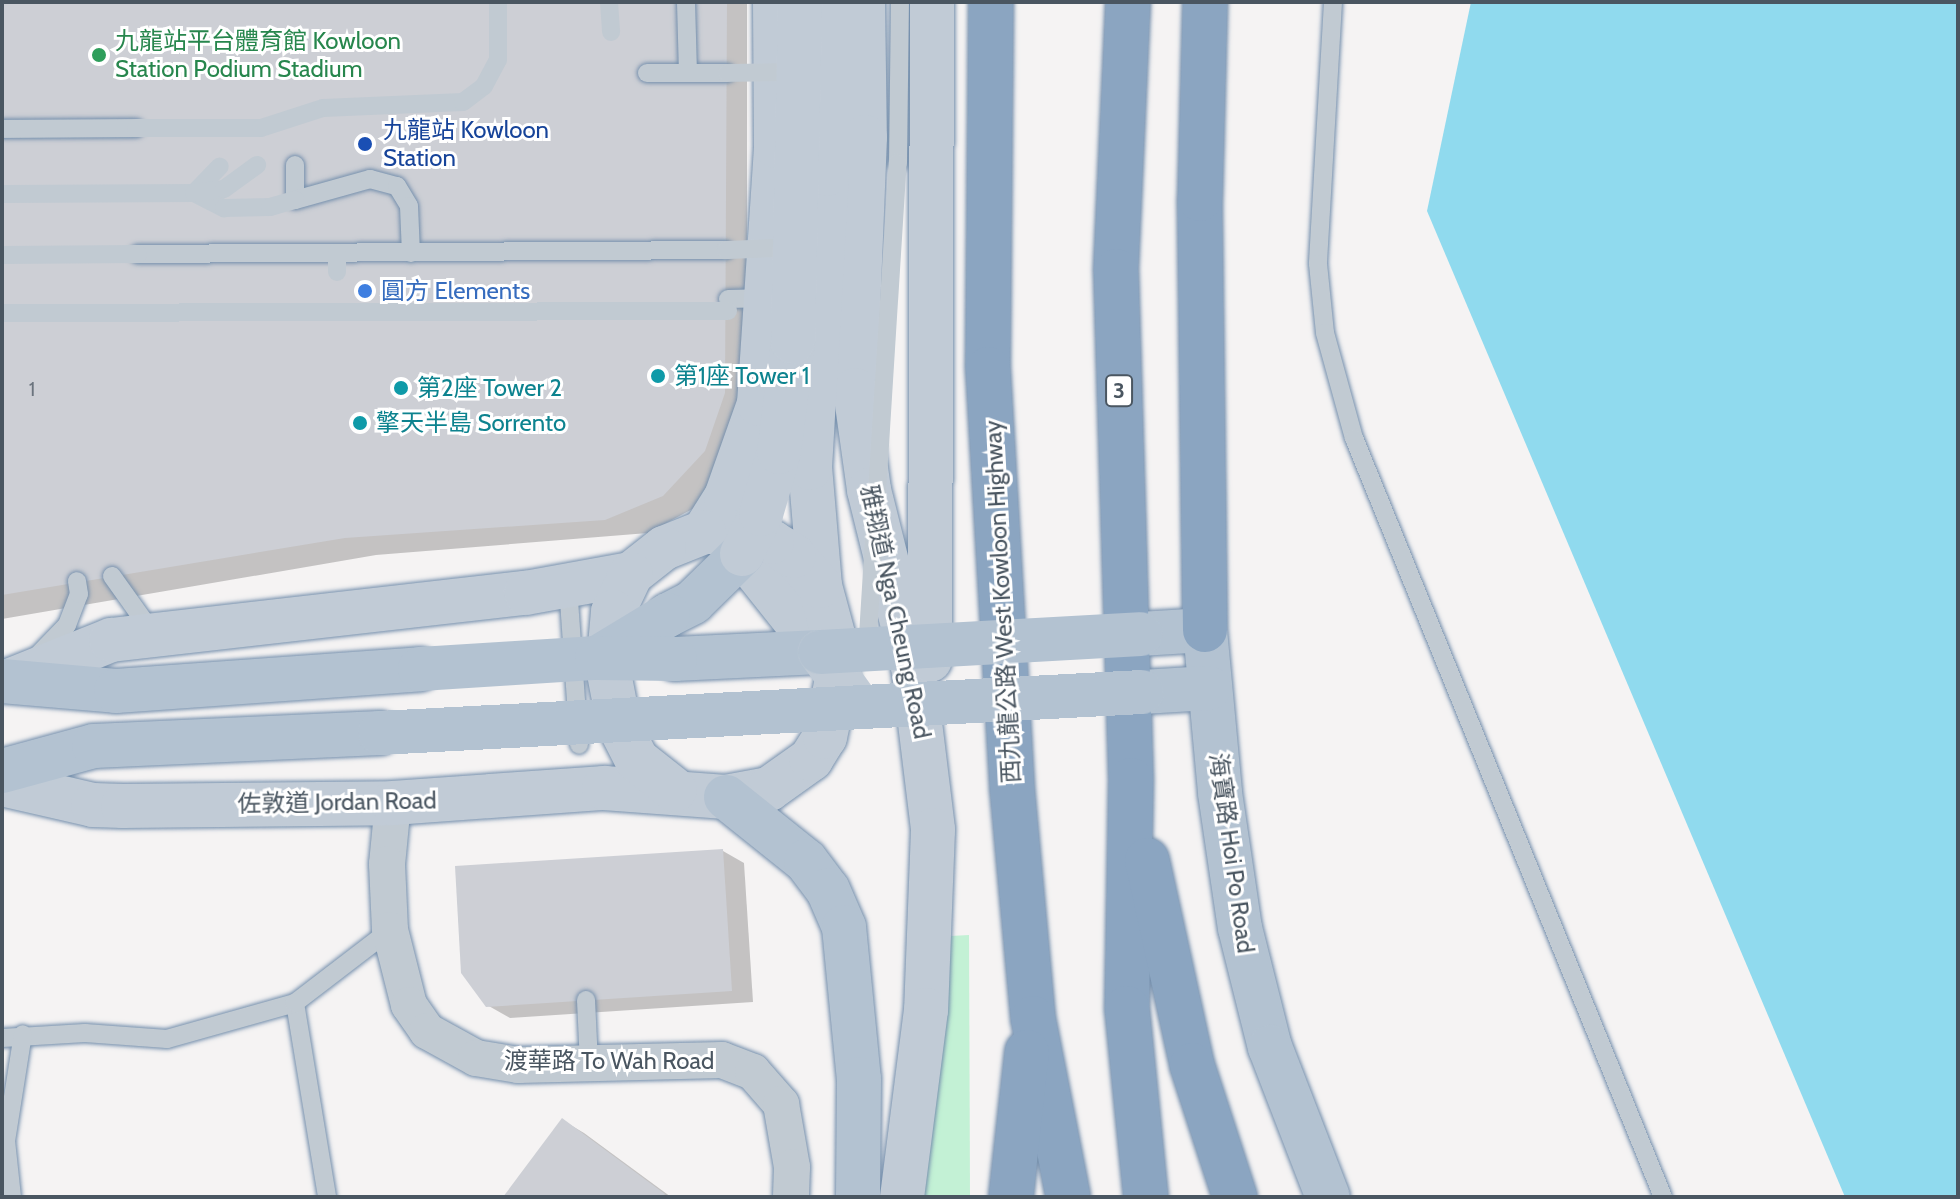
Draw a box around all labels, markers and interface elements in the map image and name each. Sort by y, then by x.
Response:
place label: 九龍站平台體育館 Kowloon Station Podium Stadium [115,27,401,83]
marker: 九龍站平台體育館 Kowloon Station Podium Stadium [90,46,108,64]
place label: 九龍站 Kowloon Station [383,116,549,172]
marker: 九龍站 Kowloon Station [354,133,376,155]
place label: 圓方 Elements [381,277,530,305]
marker: 圓方 Elements [356,282,374,300]
place label: 第1座 Tower 1 [674,362,810,390]
marker: 第1座 Tower 1 [649,367,667,385]
road number: 3 [1105,373,1133,409]
place label: 第2座 Tower 2 [417,374,562,402]
house number: 1 [29,377,35,401]
marker: 第2座 Tower 2 [392,379,410,397]
place label: 擎天半島 Sorrento [376,409,566,437]
marker: 擎天半島 Sorrento [351,414,369,432]
street label: 西九龍公路 West Kowloon Highway [978,420,1026,784]
street label: 雅翔道 Nga Cheung Road [855,483,937,741]
street label: 海寶路 Hoi Po Road [1204,751,1260,955]
street label: 佐敦道 Jordan Road [237,786,437,818]
street label: 渡華路 To Wah Road [504,1047,714,1075]

